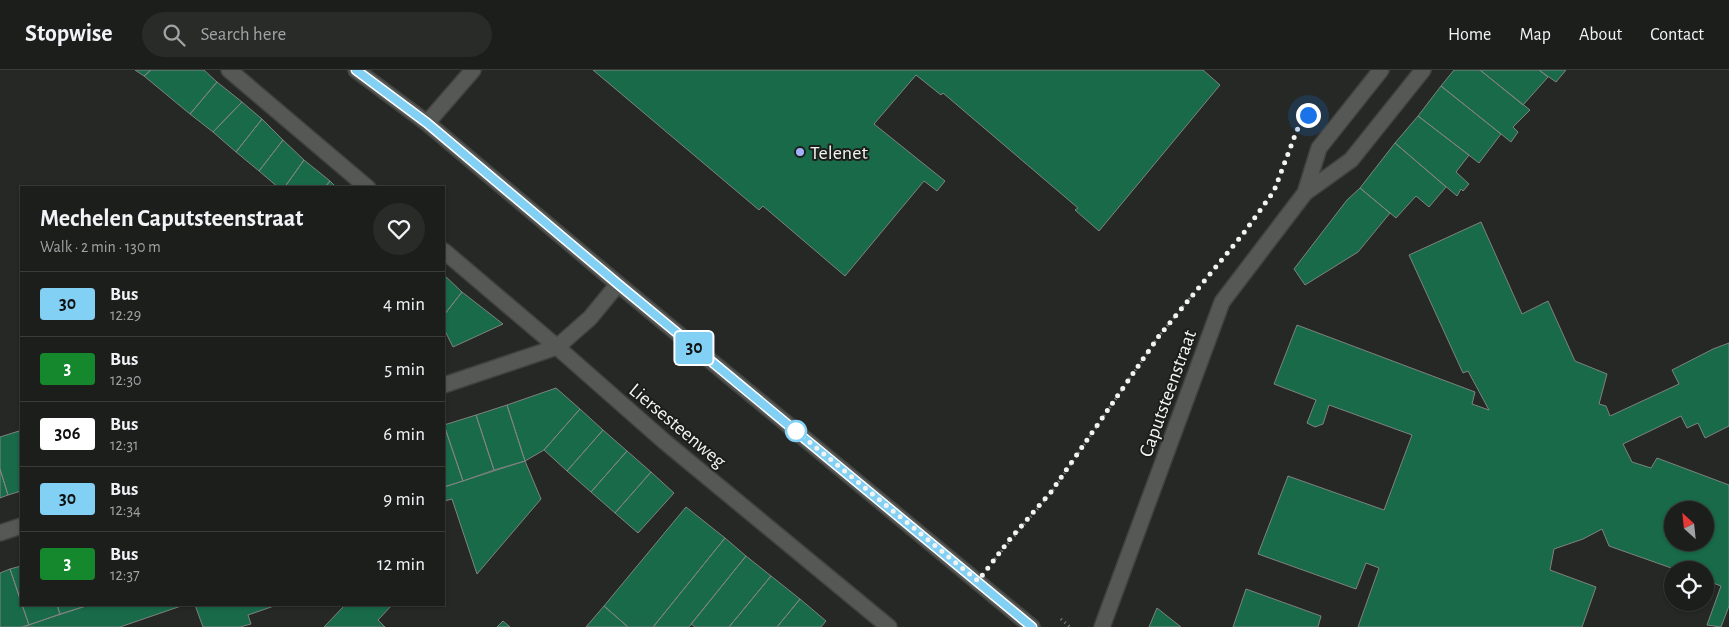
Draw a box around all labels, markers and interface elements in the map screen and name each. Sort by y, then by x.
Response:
search box [142,12,492,57]
icon: search [160,21,188,49]
text: Stopwise [25,22,112,46]
text: Search here [200,25,286,44]
text: Home [1448,26,1491,44]
text: Map [1519,26,1551,44]
text: About [1579,26,1622,44]
text: Contact [1650,26,1704,44]
your location [1296,103,1321,128]
place label: Telenet [810,143,868,163]
marker: Telenet [794,146,806,158]
button: heart [373,203,425,255]
text: Mechelen Caputsteenstraat [40,207,303,231]
text: Walk · 2 min · 130 m [40,239,161,255]
text: Bus [110,285,138,304]
text: 30 [59,295,76,313]
text: 4 min [383,295,425,314]
text: 12:29 [110,307,141,323]
street label: Caputsteenstraat [1136,327,1200,460]
line badge: 30 [672,332,716,364]
text: 30 [685,339,703,357]
text: Bus [110,350,138,369]
text: 3 [64,360,71,378]
text: 5 min [384,360,425,379]
text: 12:30 [110,372,142,388]
street label: Liersesteenweg [625,380,730,472]
text: Bus [110,415,138,434]
unlabelled marker [785,420,807,442]
text: 306 [55,425,80,443]
text: 6 min [383,425,425,444]
text: 12:31 [110,437,139,453]
text: Bus [110,480,138,499]
text: 30 [59,490,76,508]
text: 9 min [383,490,425,509]
north arrow [1664,501,1714,551]
map controls [1664,501,1714,611]
text: 12:34 [110,502,141,518]
text: Bus [110,545,138,564]
text: 3 [64,555,71,573]
text: 12 min [377,555,425,574]
button: locate [1664,561,1714,611]
text: 12:37 [110,567,140,583]

